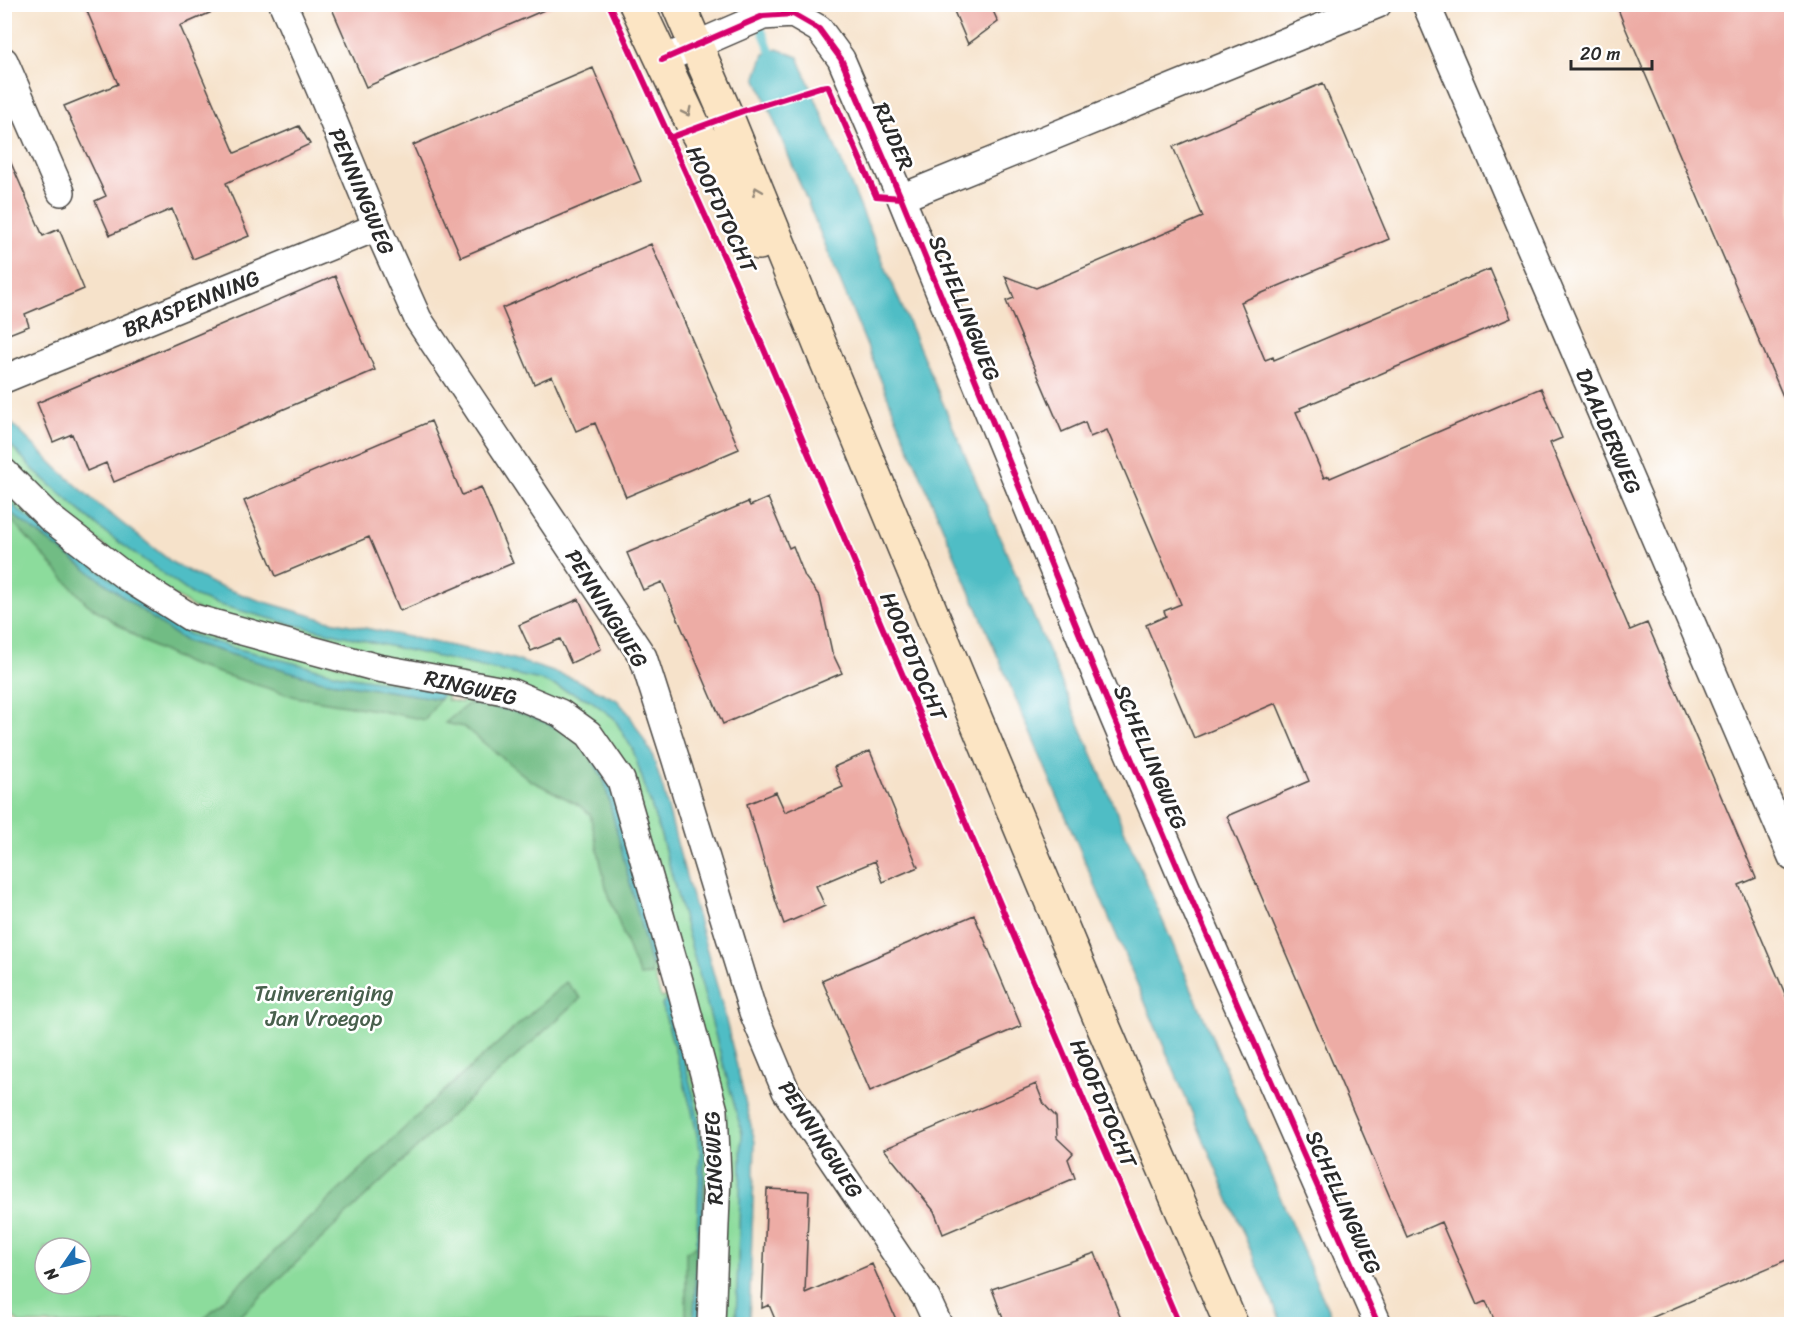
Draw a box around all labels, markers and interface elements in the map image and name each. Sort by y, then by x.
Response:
scale bar [1571,33,1652,71]
text: 20 m [1580,38,1620,70]
street label: RIJDER [862,96,925,177]
one-way arrow [680,106,691,117]
street label: PENNINGWEG [317,122,406,261]
street label: HOOFDTOCHT [675,139,769,281]
one-way arrow [752,186,764,197]
street label: SCHELLINGWEG [917,229,1012,387]
street label: BRASPENNING [116,258,266,349]
street label: DAALDERWEG [1564,362,1653,500]
street label: PENNINGWEG [554,541,659,676]
street label: HOOFDTOCHT [869,585,959,729]
street label: RINGWEG [421,658,521,717]
street label: SCHELLINGWEG [1102,678,1199,836]
park label: Tuinvereniging Jan Vroegop [254,974,394,1038]
street label: HOOFDTOCHT [1059,1032,1149,1176]
street label: PENNINGWEG [768,1072,874,1207]
street label: RINGWEG [692,1110,735,1206]
street label: SCHELLINGWEG [1294,1124,1393,1281]
north arrow [33,1236,93,1296]
text: N [36,1261,67,1288]

